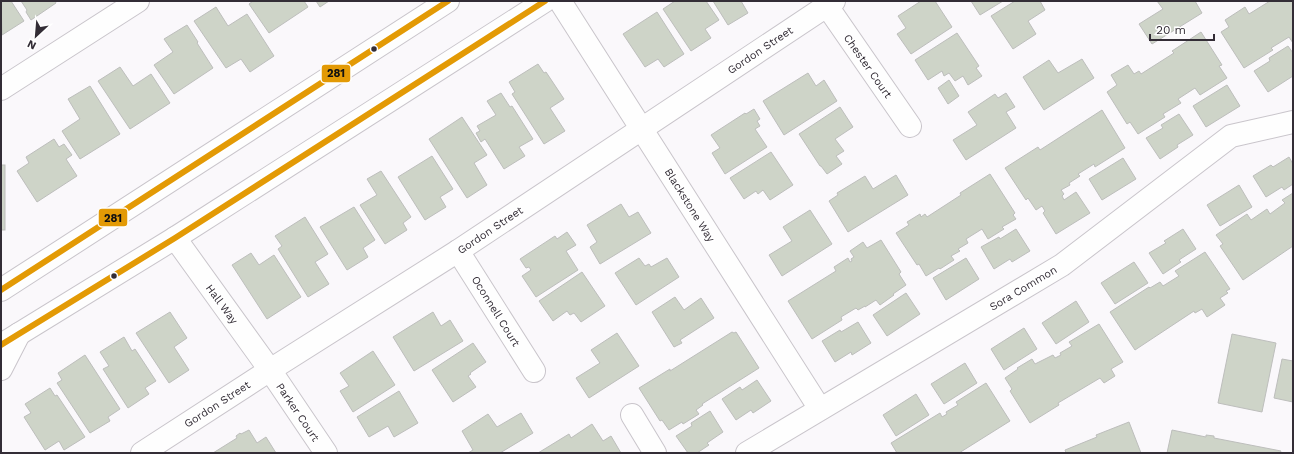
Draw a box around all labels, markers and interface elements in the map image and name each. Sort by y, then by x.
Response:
north arrow [16,16,56,56]
scale bar [1150,16,1214,42]
text: 20 m [1156,23,1186,37]
street label: Gordon Street [725,24,796,77]
street label: Chester Court [841,32,895,101]
text: N [25,37,38,52]
unlabelled marker [369,44,379,54]
line badge: 281 [321,64,351,83]
text: 281 [327,67,345,80]
street label: Blackstone Way [662,166,718,245]
street label: Gordon Street [455,204,526,257]
line badge: 281 [98,208,128,227]
text: 281 [104,212,122,225]
street label: Sora Common [987,263,1059,314]
unlabelled marker [109,271,119,281]
street label: Oconnell Court [469,274,523,349]
street label: Hall Way [203,282,240,327]
street label: Gordon Street [182,378,253,431]
street label: Parker Court [273,381,322,444]

